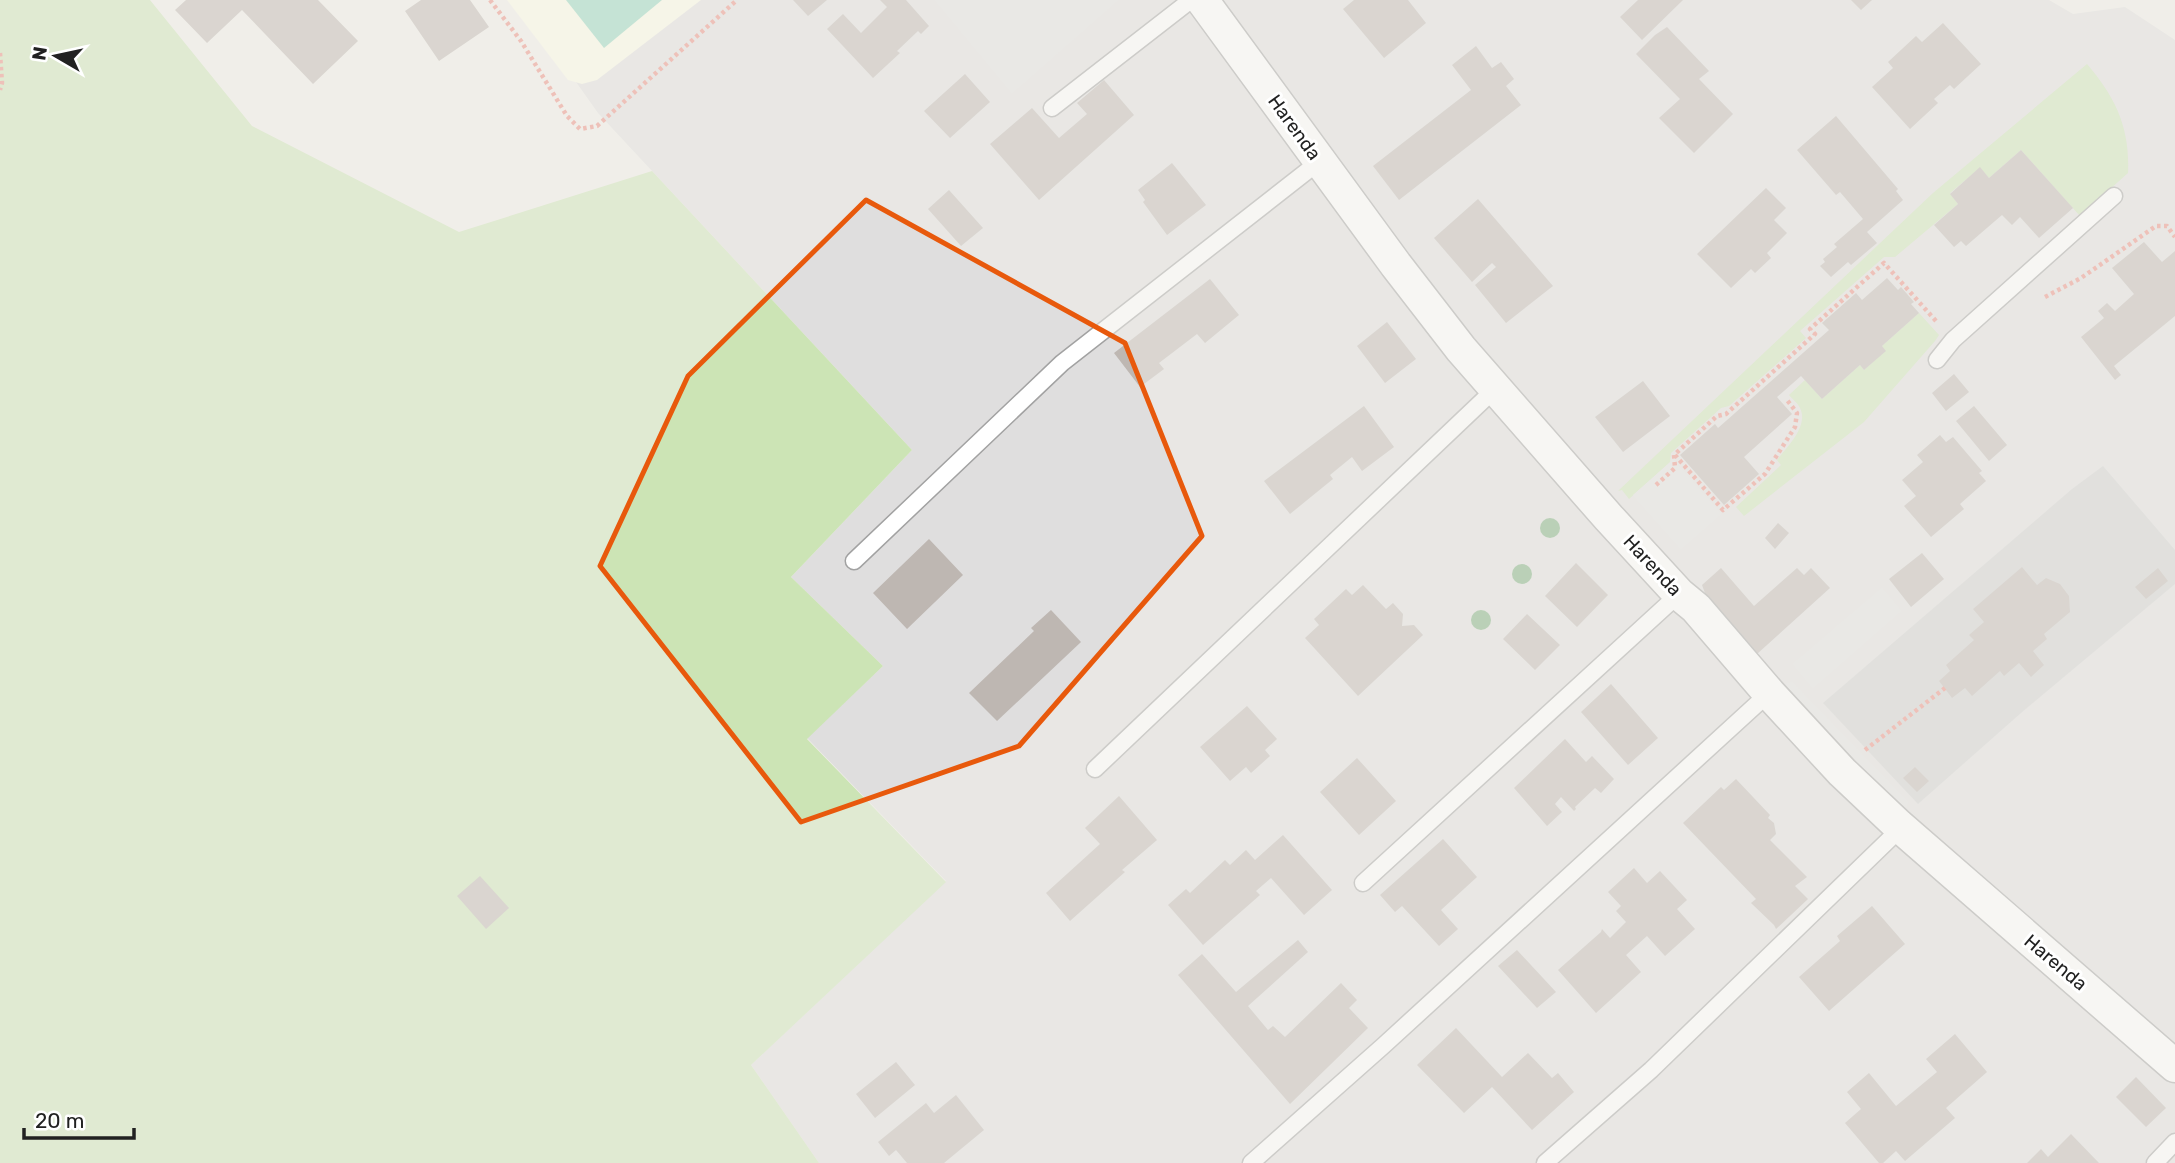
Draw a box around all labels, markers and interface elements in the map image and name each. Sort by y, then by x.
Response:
north arrow [21,21,91,91]
text: N [27,45,52,62]
street label: Harenda [1263,90,1326,164]
street label: Harenda [1619,530,1687,601]
street label: Harenda [2020,929,2092,995]
scale bar [24,1096,135,1140]
text: 20 m [35,1108,84,1133]

